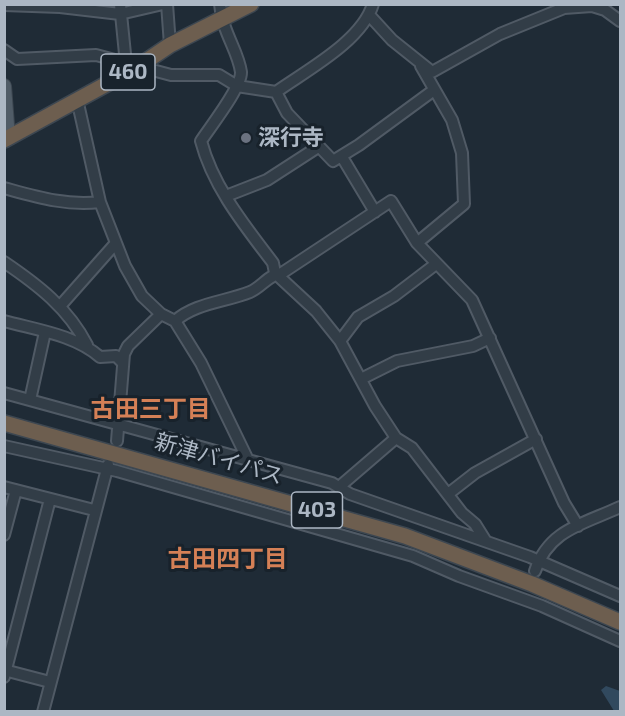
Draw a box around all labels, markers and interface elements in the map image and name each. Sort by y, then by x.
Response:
road number: 460 [101,54,155,90]
place label: 深行寺 [258,125,324,151]
marker: 深行寺 [239,131,253,145]
district label: 古田三丁目 [91,395,211,423]
street label: 新津バイパス [152,428,286,490]
road number: 403 [292,492,342,528]
district label: 古田四丁目 [168,545,288,573]

